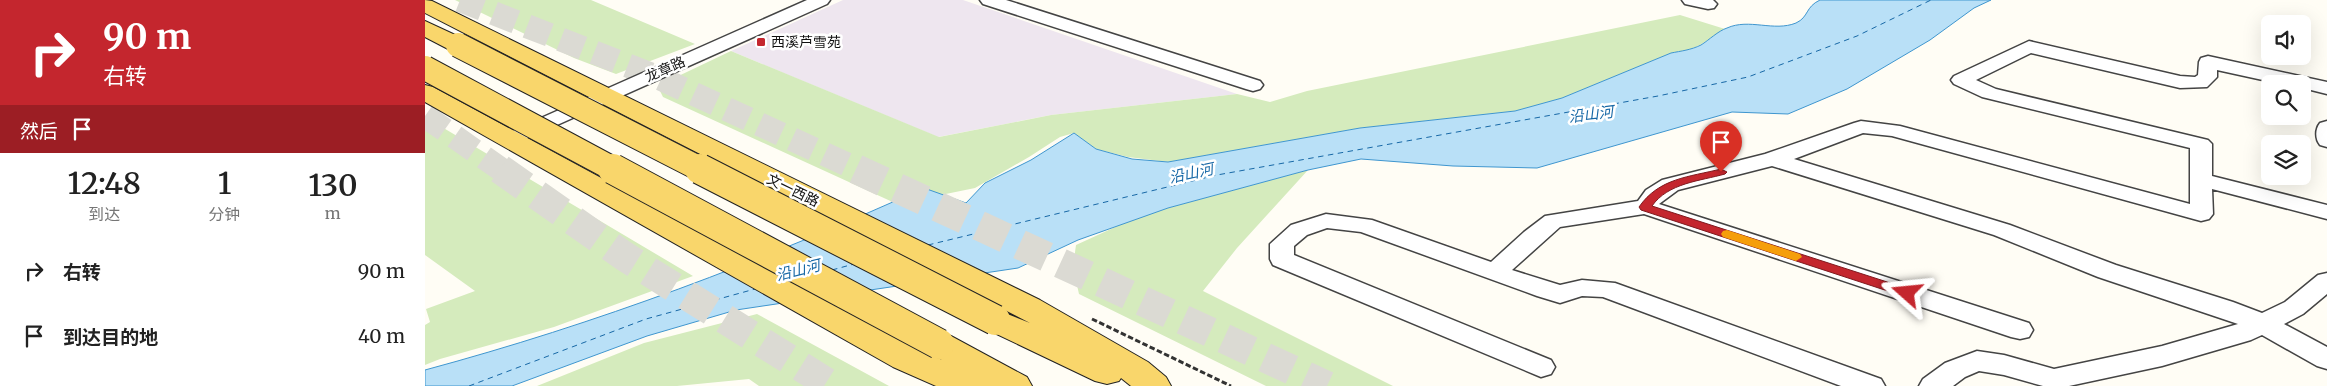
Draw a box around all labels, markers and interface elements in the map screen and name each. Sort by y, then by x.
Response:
text: 90 m [103,15,191,59]
map controls [2261,15,2311,185]
button: sound [2261,15,2311,65]
icon: right [20,20,85,85]
place label: 西溪芦雪苑 [771,33,841,51]
marker: 西溪芦雪苑 [755,36,767,48]
street label: 龙章路 [642,52,688,86]
text: 右转 [103,62,147,90]
button: search [2261,75,2311,125]
water label: 沿山河 [1568,101,1617,126]
icon: arrive [68,115,96,143]
text: 然后 [20,119,58,143]
pin [1700,121,1742,172]
icon: arrive [1707,128,1735,156]
button: layers [2261,135,2311,185]
water label: 沿山河 [1167,158,1218,187]
text: 12:48 [68,164,141,202]
text: 1 [218,164,231,202]
text: 130 [308,166,357,204]
street label: 文一西路 [764,170,822,210]
text: m [325,203,341,223]
text: 到达 [88,204,120,224]
text: 分钟 [209,204,241,224]
water label: 沿山河 [774,255,825,285]
icon: right [20,257,48,285]
text: 90 m [358,259,405,283]
text: 右转 [63,260,101,284]
position arrow [1880,266,1932,318]
icon: arrive [20,322,48,350]
text: 40 m [358,324,405,348]
text: 到达目的地 [63,325,158,349]

